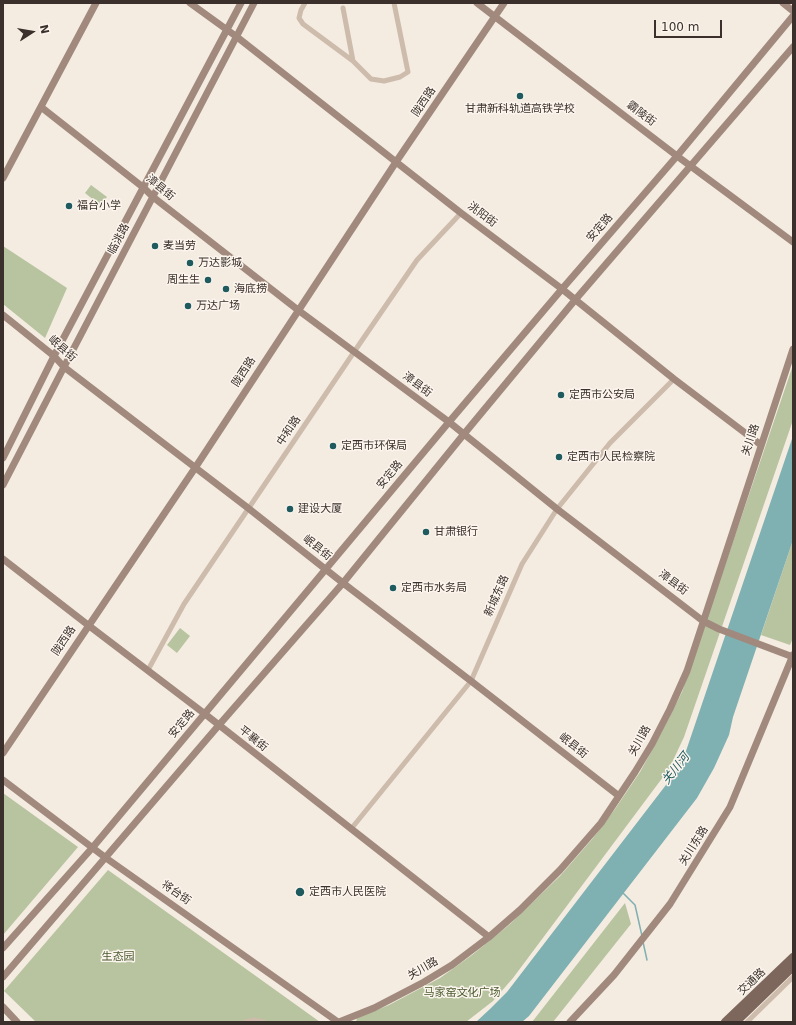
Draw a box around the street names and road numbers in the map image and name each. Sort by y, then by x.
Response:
street label: 陇西路 [409,85,439,119]
street label: 霸陵街 [624,99,658,129]
street label: 漳县街 [143,172,177,204]
street label: 洮阳街 [465,200,499,230]
street label: 安定路 [584,211,616,245]
street label: 临洮路 [105,221,133,257]
street label: 岷县街 [45,333,79,365]
street label: 陇西路 [229,355,259,389]
street label: 漳县街 [400,370,434,400]
street label: 中和路 [274,414,304,448]
street label: 关川路 [740,422,762,458]
street label: 安定路 [374,458,406,492]
street label: 岷县街 [300,533,334,563]
street label: 漳县街 [656,568,690,598]
street label: 新城东路 [482,573,512,619]
street label: 陇西路 [49,624,79,658]
street label: 安定路 [166,707,198,741]
street label: 关川路 [626,723,654,759]
street label: 平襄街 [236,724,270,754]
street label: 岷县街 [556,731,590,761]
street label: 关川东路 [677,824,711,868]
street label: 将台街 [159,878,193,908]
street label: 关川路 [405,955,441,983]
street label: 交通路 [736,966,768,998]

